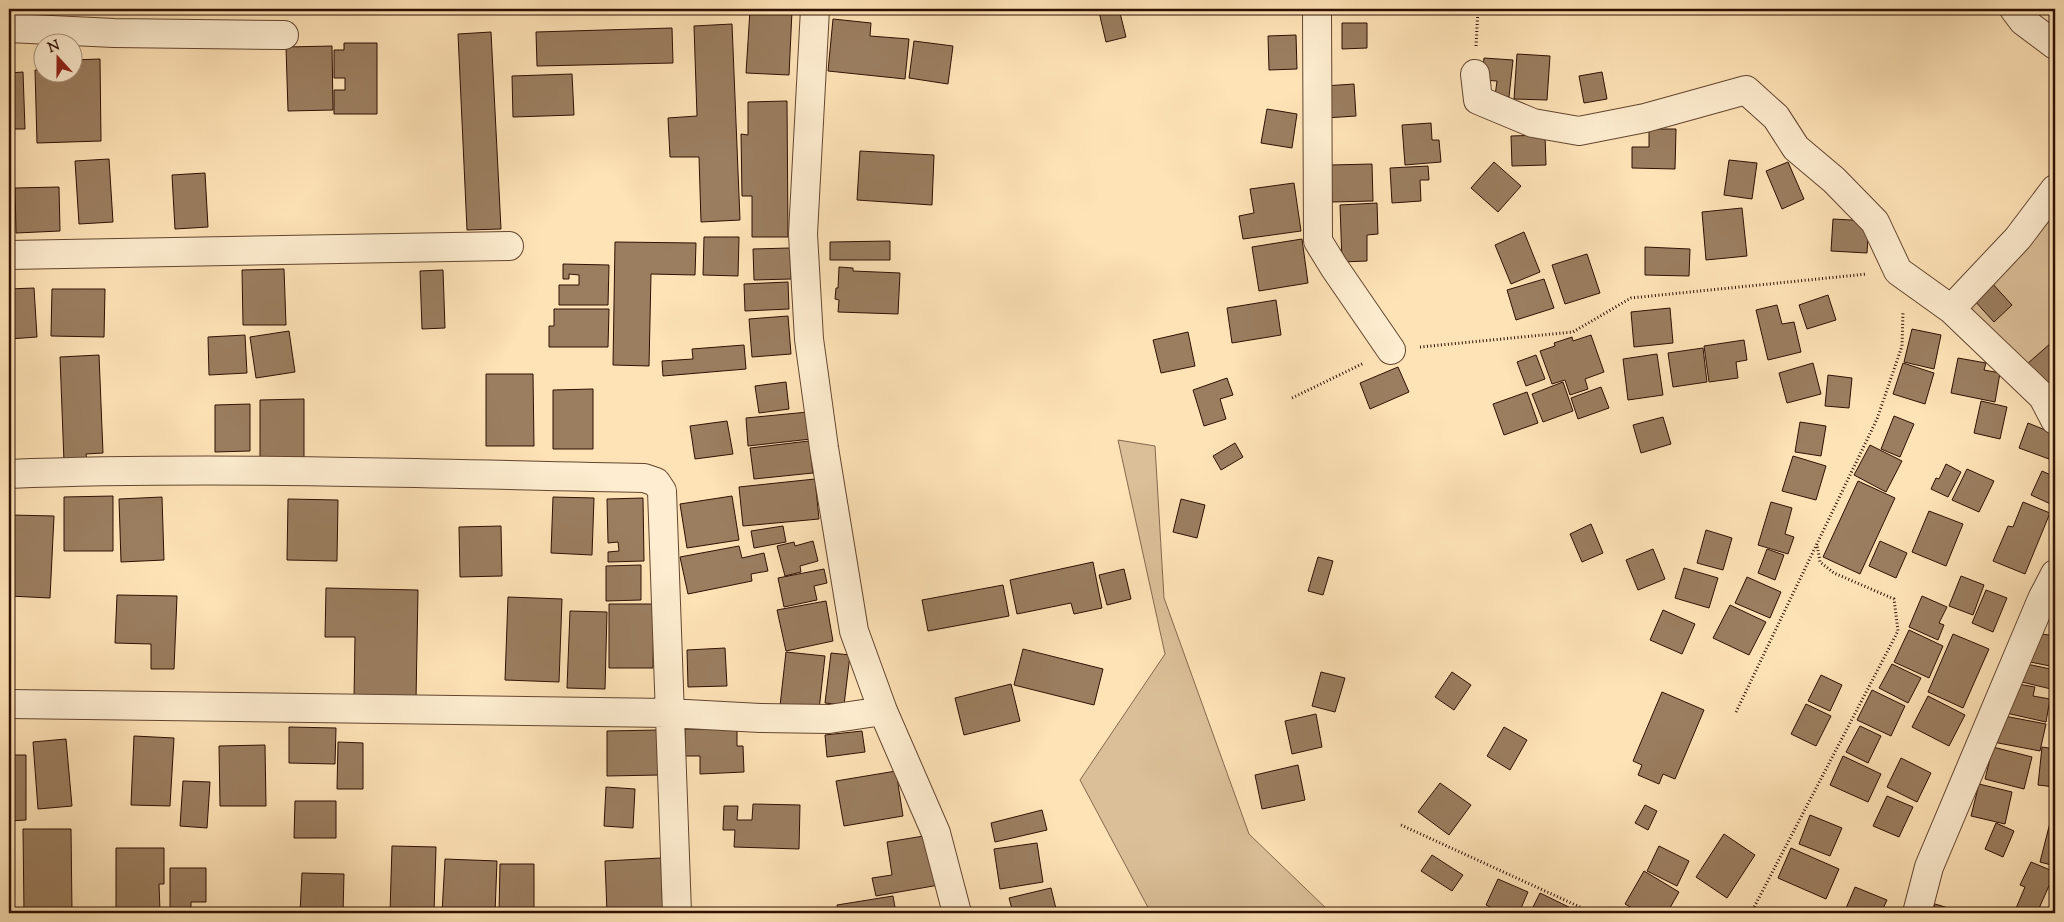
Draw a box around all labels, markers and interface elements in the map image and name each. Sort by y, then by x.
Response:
north arrow [32,32,82,82]
text: N [45,36,63,59]

